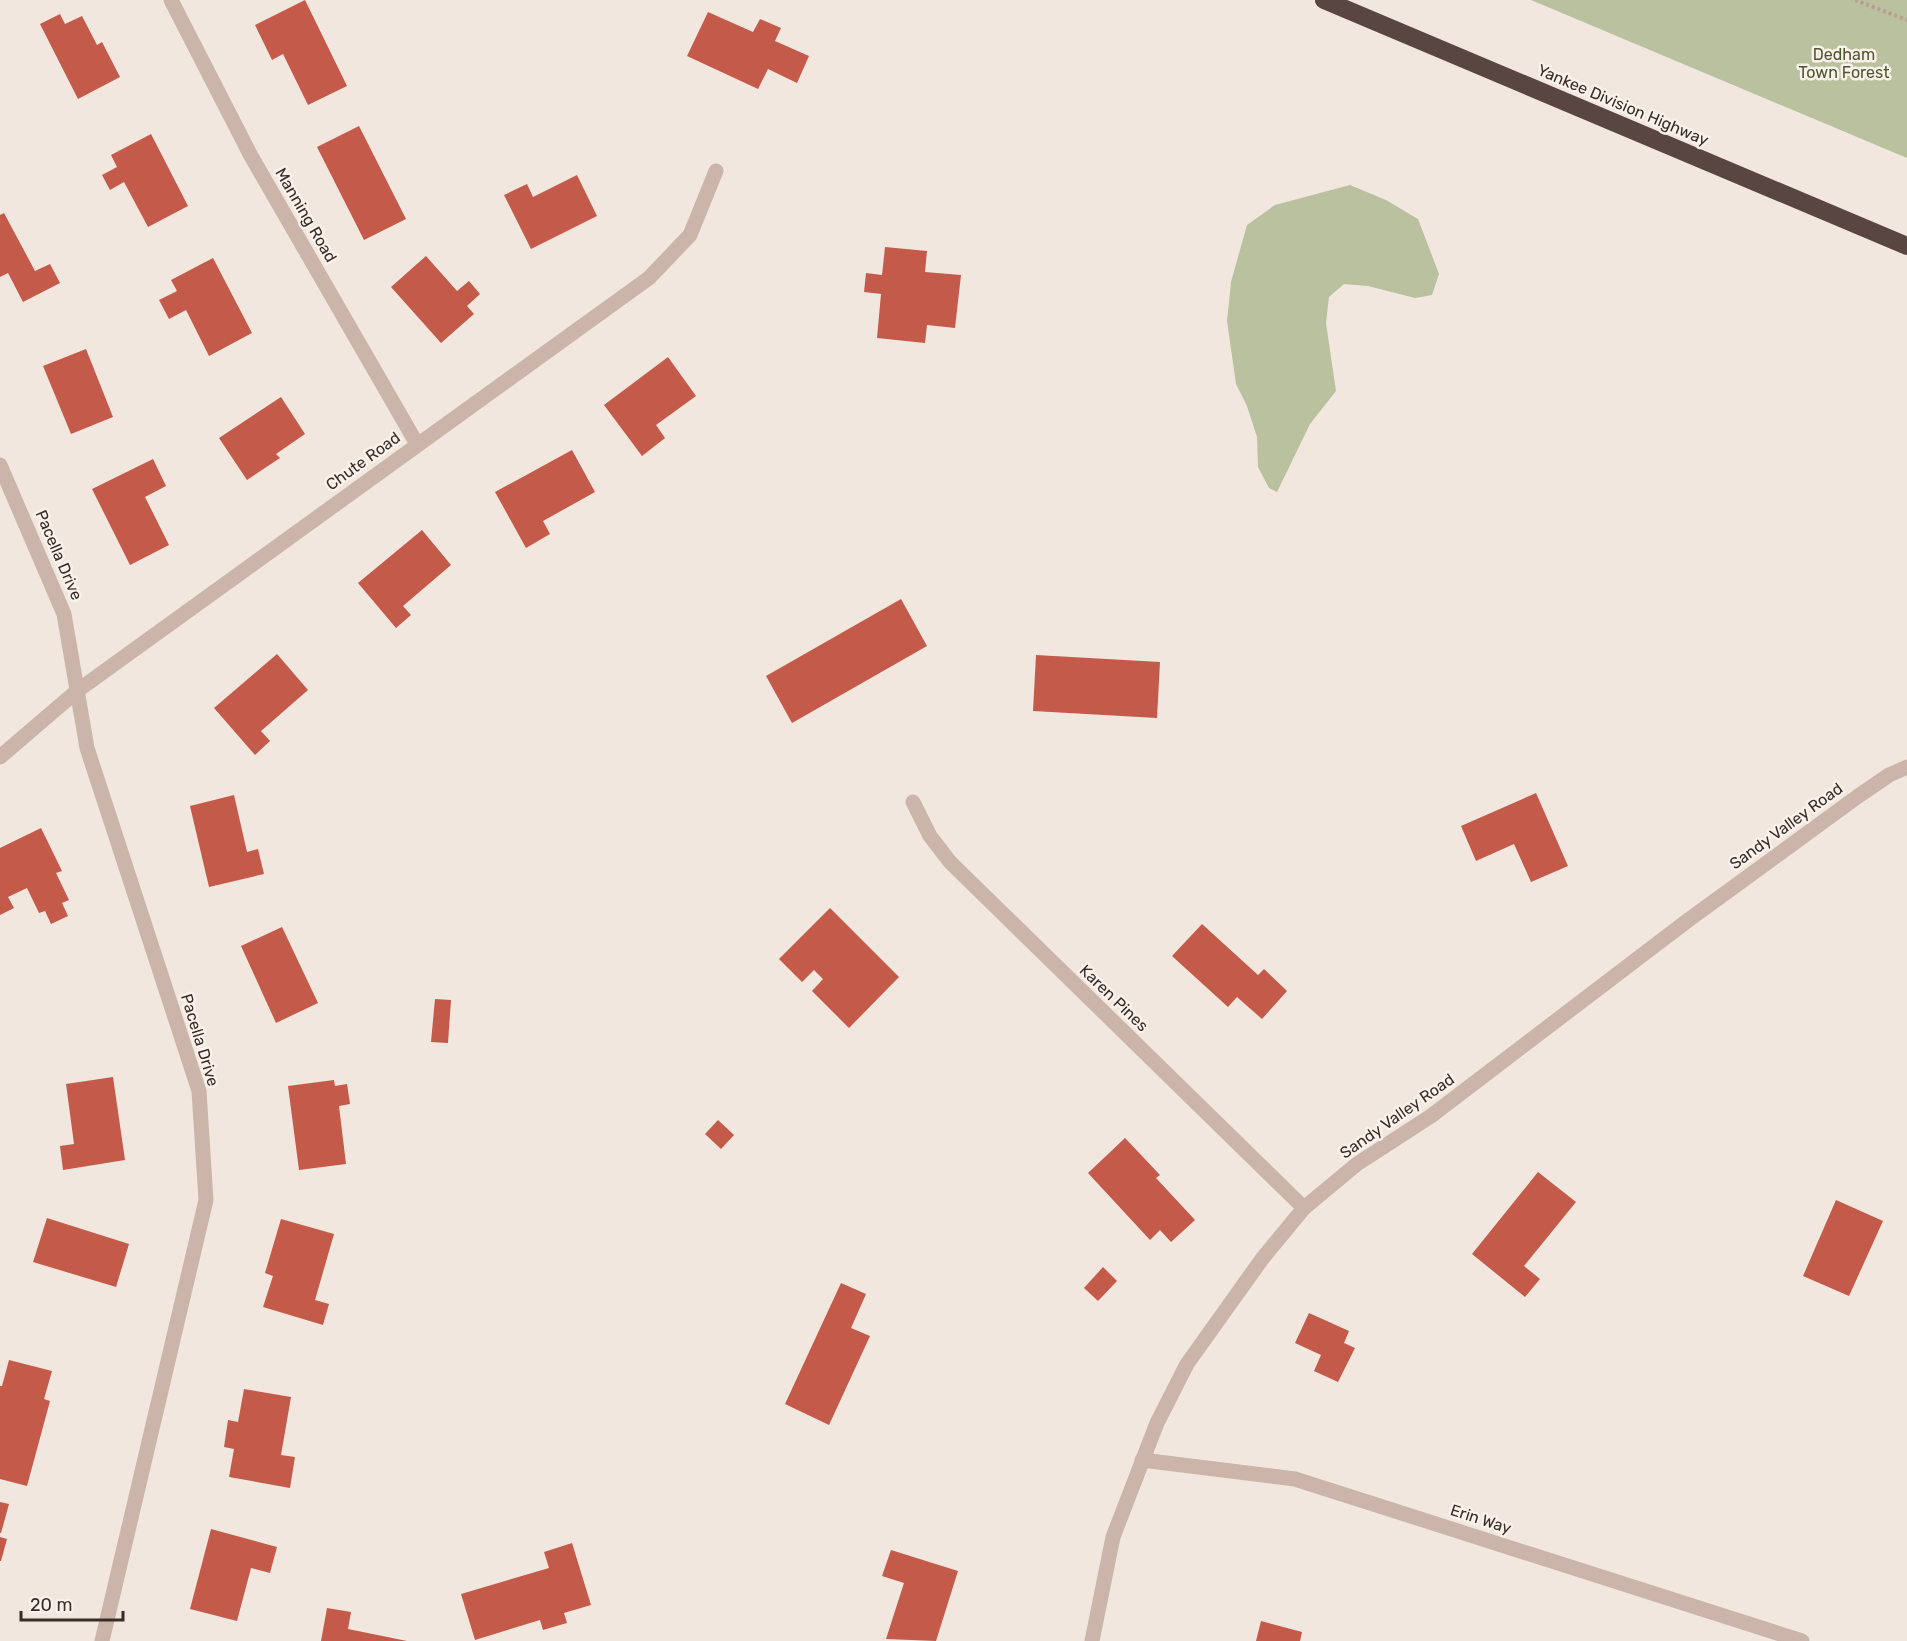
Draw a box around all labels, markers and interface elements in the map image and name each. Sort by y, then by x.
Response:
park label: Dedham Town Forest [1799,45,1889,82]
street label: Yankee Division Highway [1535,60,1712,150]
street label: Manning Road [271,164,341,266]
street label: Chute Road [322,428,404,494]
street label: Pacella Drive [32,507,86,603]
street label: Sandy Valley Road [1726,779,1846,873]
street label: Karen Pines [1076,961,1152,1035]
street label: Pacella Drive [177,991,223,1089]
street label: Sandy Valley Road [1336,1070,1458,1162]
street label: Erin Way [1448,1500,1514,1538]
scale bar [21,1584,123,1622]
text: 20 m [30,1594,72,1616]

